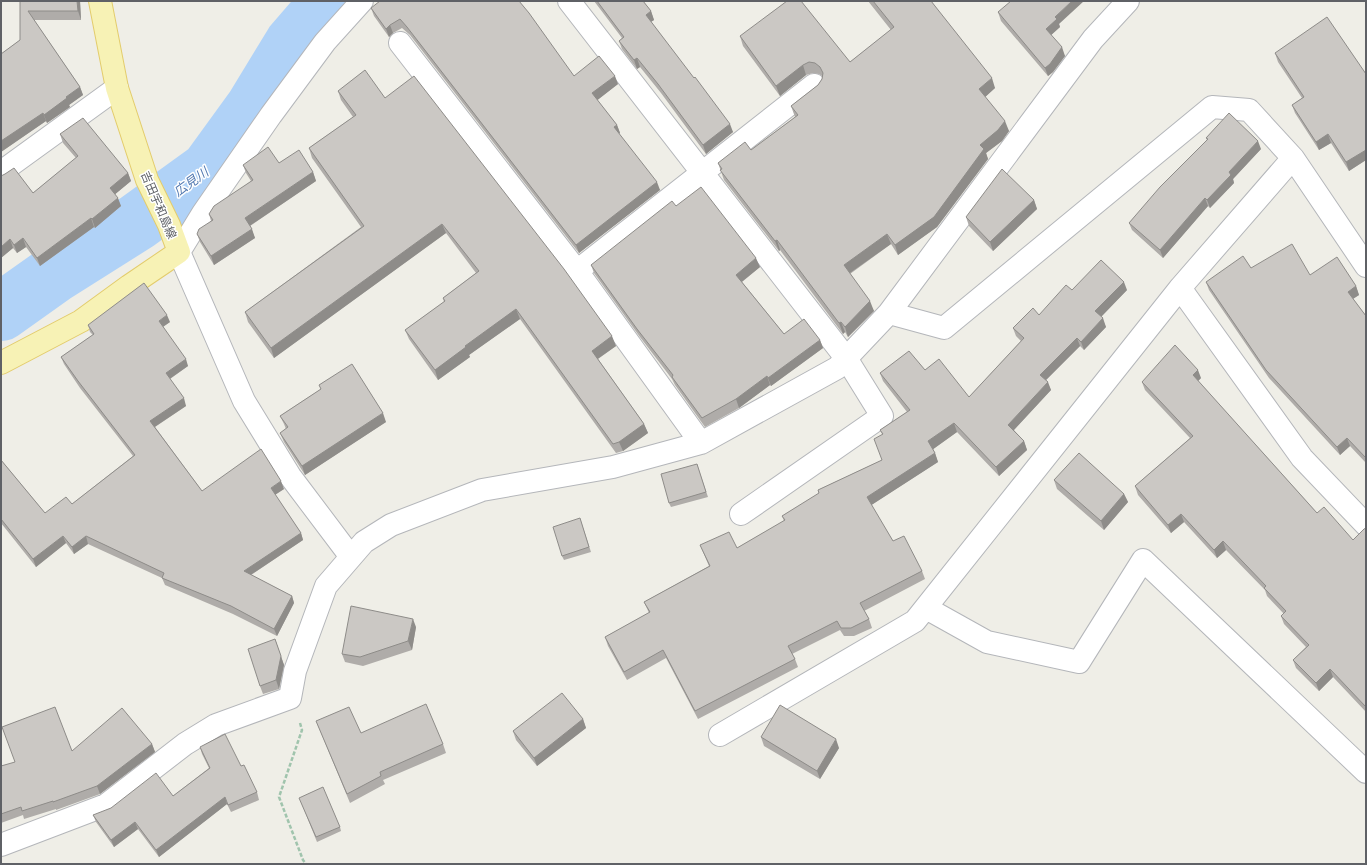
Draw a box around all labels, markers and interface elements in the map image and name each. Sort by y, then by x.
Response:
water label: 広見川 [170,162,213,200]
street label: 吉田宇和島線 [138,169,180,241]

